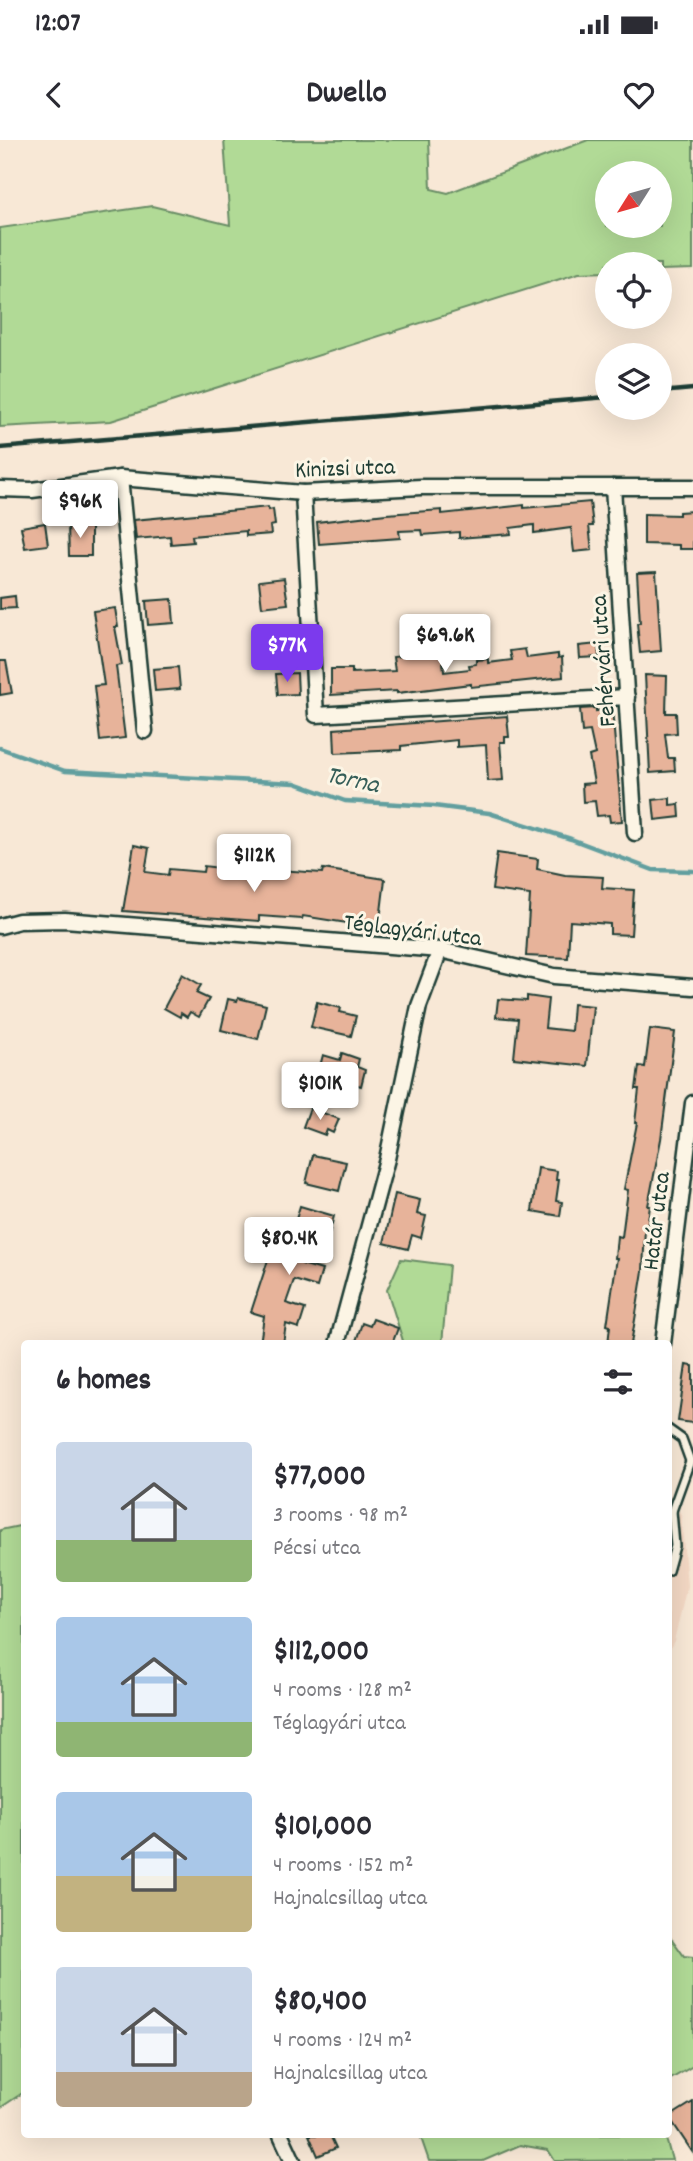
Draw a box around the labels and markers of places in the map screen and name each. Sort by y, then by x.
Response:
pin: $96K [39,480,121,540]
pin: $69.6K [388,615,502,674]
pin: $77K [246,624,328,684]
pin: $112K [205,834,303,894]
pin: $101K [271,1062,369,1122]
pin: $80.4K [232,1218,346,1277]

